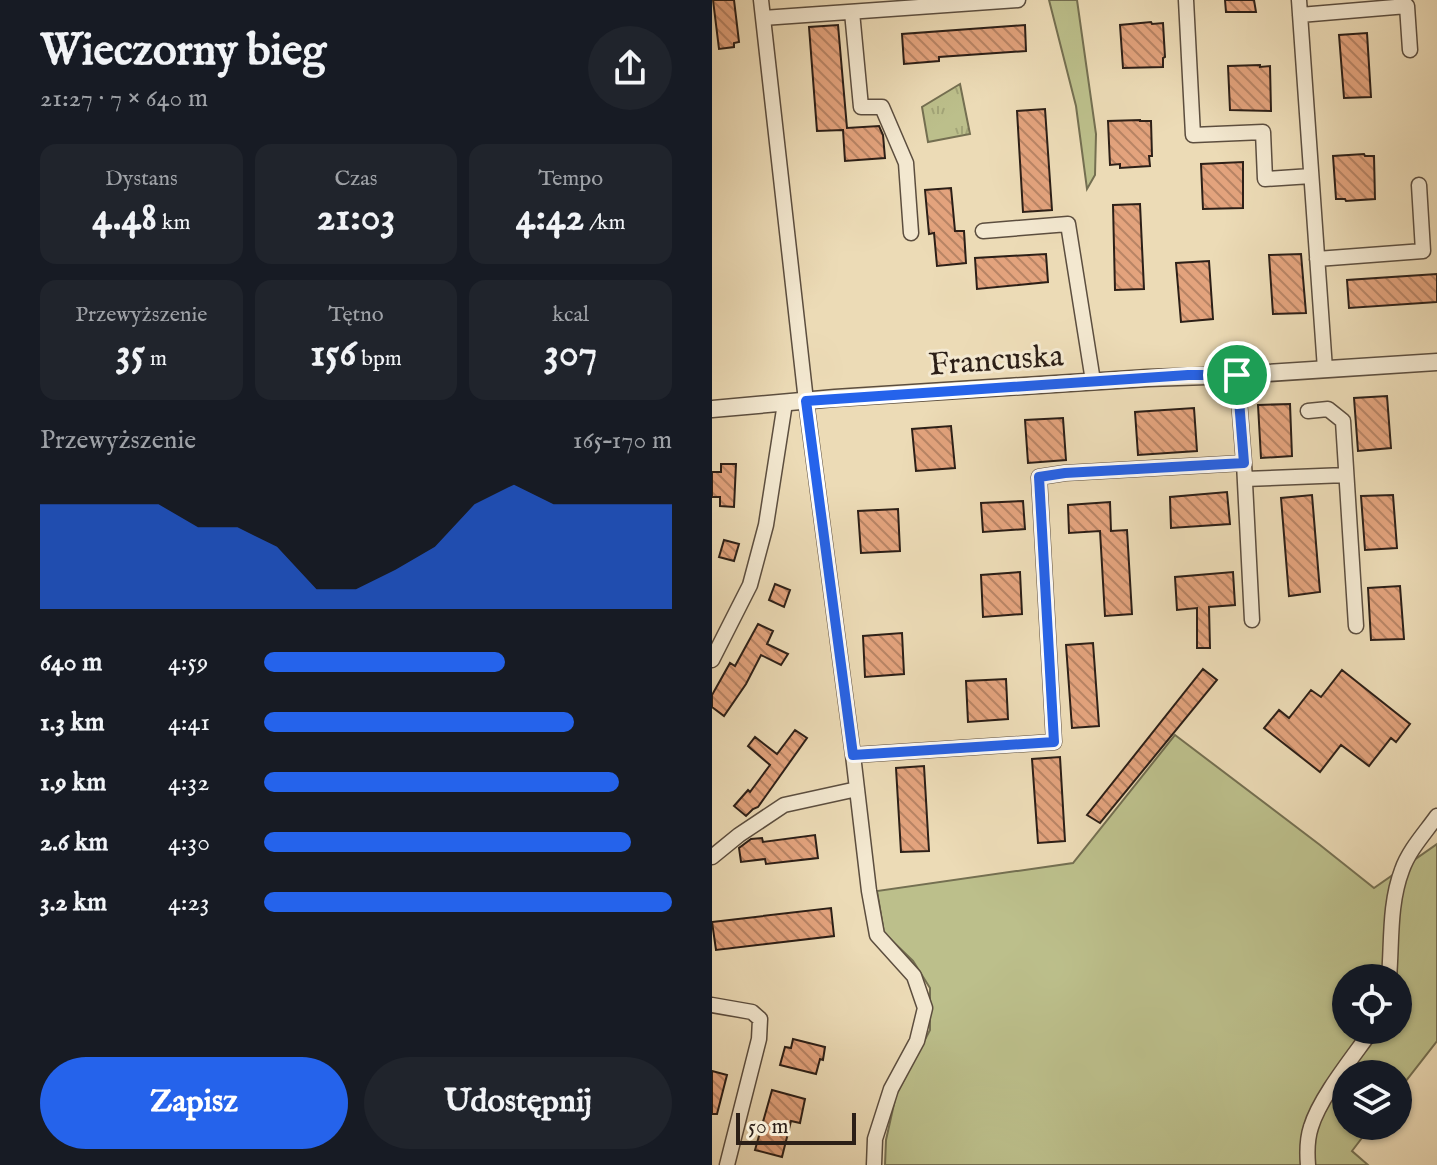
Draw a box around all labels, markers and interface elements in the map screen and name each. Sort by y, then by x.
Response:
text: Wieczorny bieg [40,24,326,80]
button: share [588,26,672,110]
text: 21:27 · 7 × 640 m [40,82,208,115]
text: Dystans [105,165,178,193]
text: Czas [334,165,377,193]
text: Tempo [538,165,603,193]
text: 4.48 [92,193,157,244]
text: 21:03 [317,193,395,244]
text: 4:42 [516,193,584,244]
text: km [157,209,190,237]
text: /km [584,209,625,237]
text: Przewyższenie [75,301,207,329]
text: Tętno [328,301,384,329]
text: kcal [552,301,589,329]
text: 35 [116,329,145,380]
text: 156 [310,329,356,380]
text: 307 [544,329,597,380]
street label: Francuska [927,336,1065,387]
pin [1203,341,1271,409]
text: m [145,345,167,373]
text: bpm [356,345,402,373]
icon: arrive [1215,353,1259,397]
text: Przewyższenie [40,424,196,457]
text: 165–170 m [573,424,672,457]
text: 640 m [40,646,102,679]
text: 4:59 [168,646,208,679]
text: 1.3 km [40,706,105,739]
text: 4:41 [168,706,210,739]
text: 1.9 km [40,766,106,799]
text: 4:32 [168,766,210,799]
text: 2.6 km [40,826,108,859]
text: 4:30 [168,826,210,859]
text: 3.2 km [40,886,107,919]
text: 4:23 [168,886,210,919]
map controls [1332,964,1412,1140]
button: locate [1332,964,1412,1044]
button: Zapisz [40,1057,348,1149]
button: Udostępnij [364,1057,672,1149]
button: layers [1332,1060,1412,1140]
scale bar [736,1109,856,1145]
text: 50 m [748,1113,789,1141]

